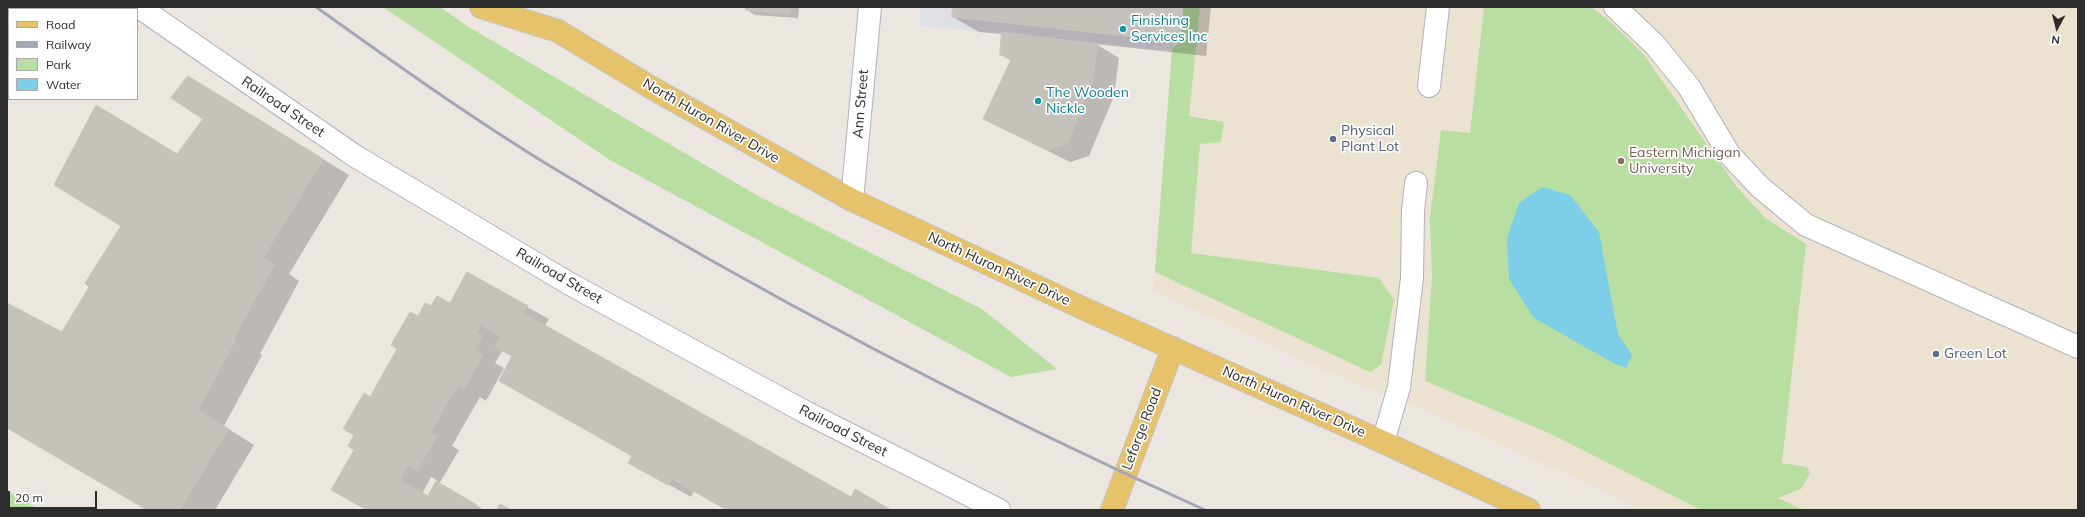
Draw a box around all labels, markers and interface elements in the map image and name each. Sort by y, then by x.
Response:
legend [8,8,138,100]
north arrow [2037,8,2077,48]
place label: Finishing Services Inc [1131,13,1207,46]
text: Road [46,17,75,32]
marker: Finishing Services Inc [1118,24,1128,34]
text: N [2051,32,2061,47]
text: Railway [46,37,91,52]
text: Park [46,57,71,72]
street label: Ann Street [850,69,872,139]
street label: Railroad Street [238,73,328,141]
street label: North Huron River Drive [640,75,782,167]
text: Water [46,77,81,92]
place label: The Wooden Nickle [1046,85,1129,118]
marker: The Wooden Nickle [1033,96,1043,106]
place label: Physical Plant Lot [1341,123,1399,156]
marker: Physical Plant Lot [1328,134,1338,144]
place label: Eastern Michigan University [1629,145,1741,178]
marker: Eastern Michigan University [1616,156,1626,166]
street label: North Huron River Drive [925,229,1073,309]
street label: Railroad Street [513,245,605,307]
place label: Green Lot [1944,346,2007,362]
marker: Green Lot [1931,349,1941,359]
street label: North Huron River Drive [1220,363,1368,441]
street label: Leforge Road [1119,386,1165,472]
street label: Railroad Street [796,402,890,460]
scale bar [10,483,99,509]
text: 20 m [15,490,43,505]

